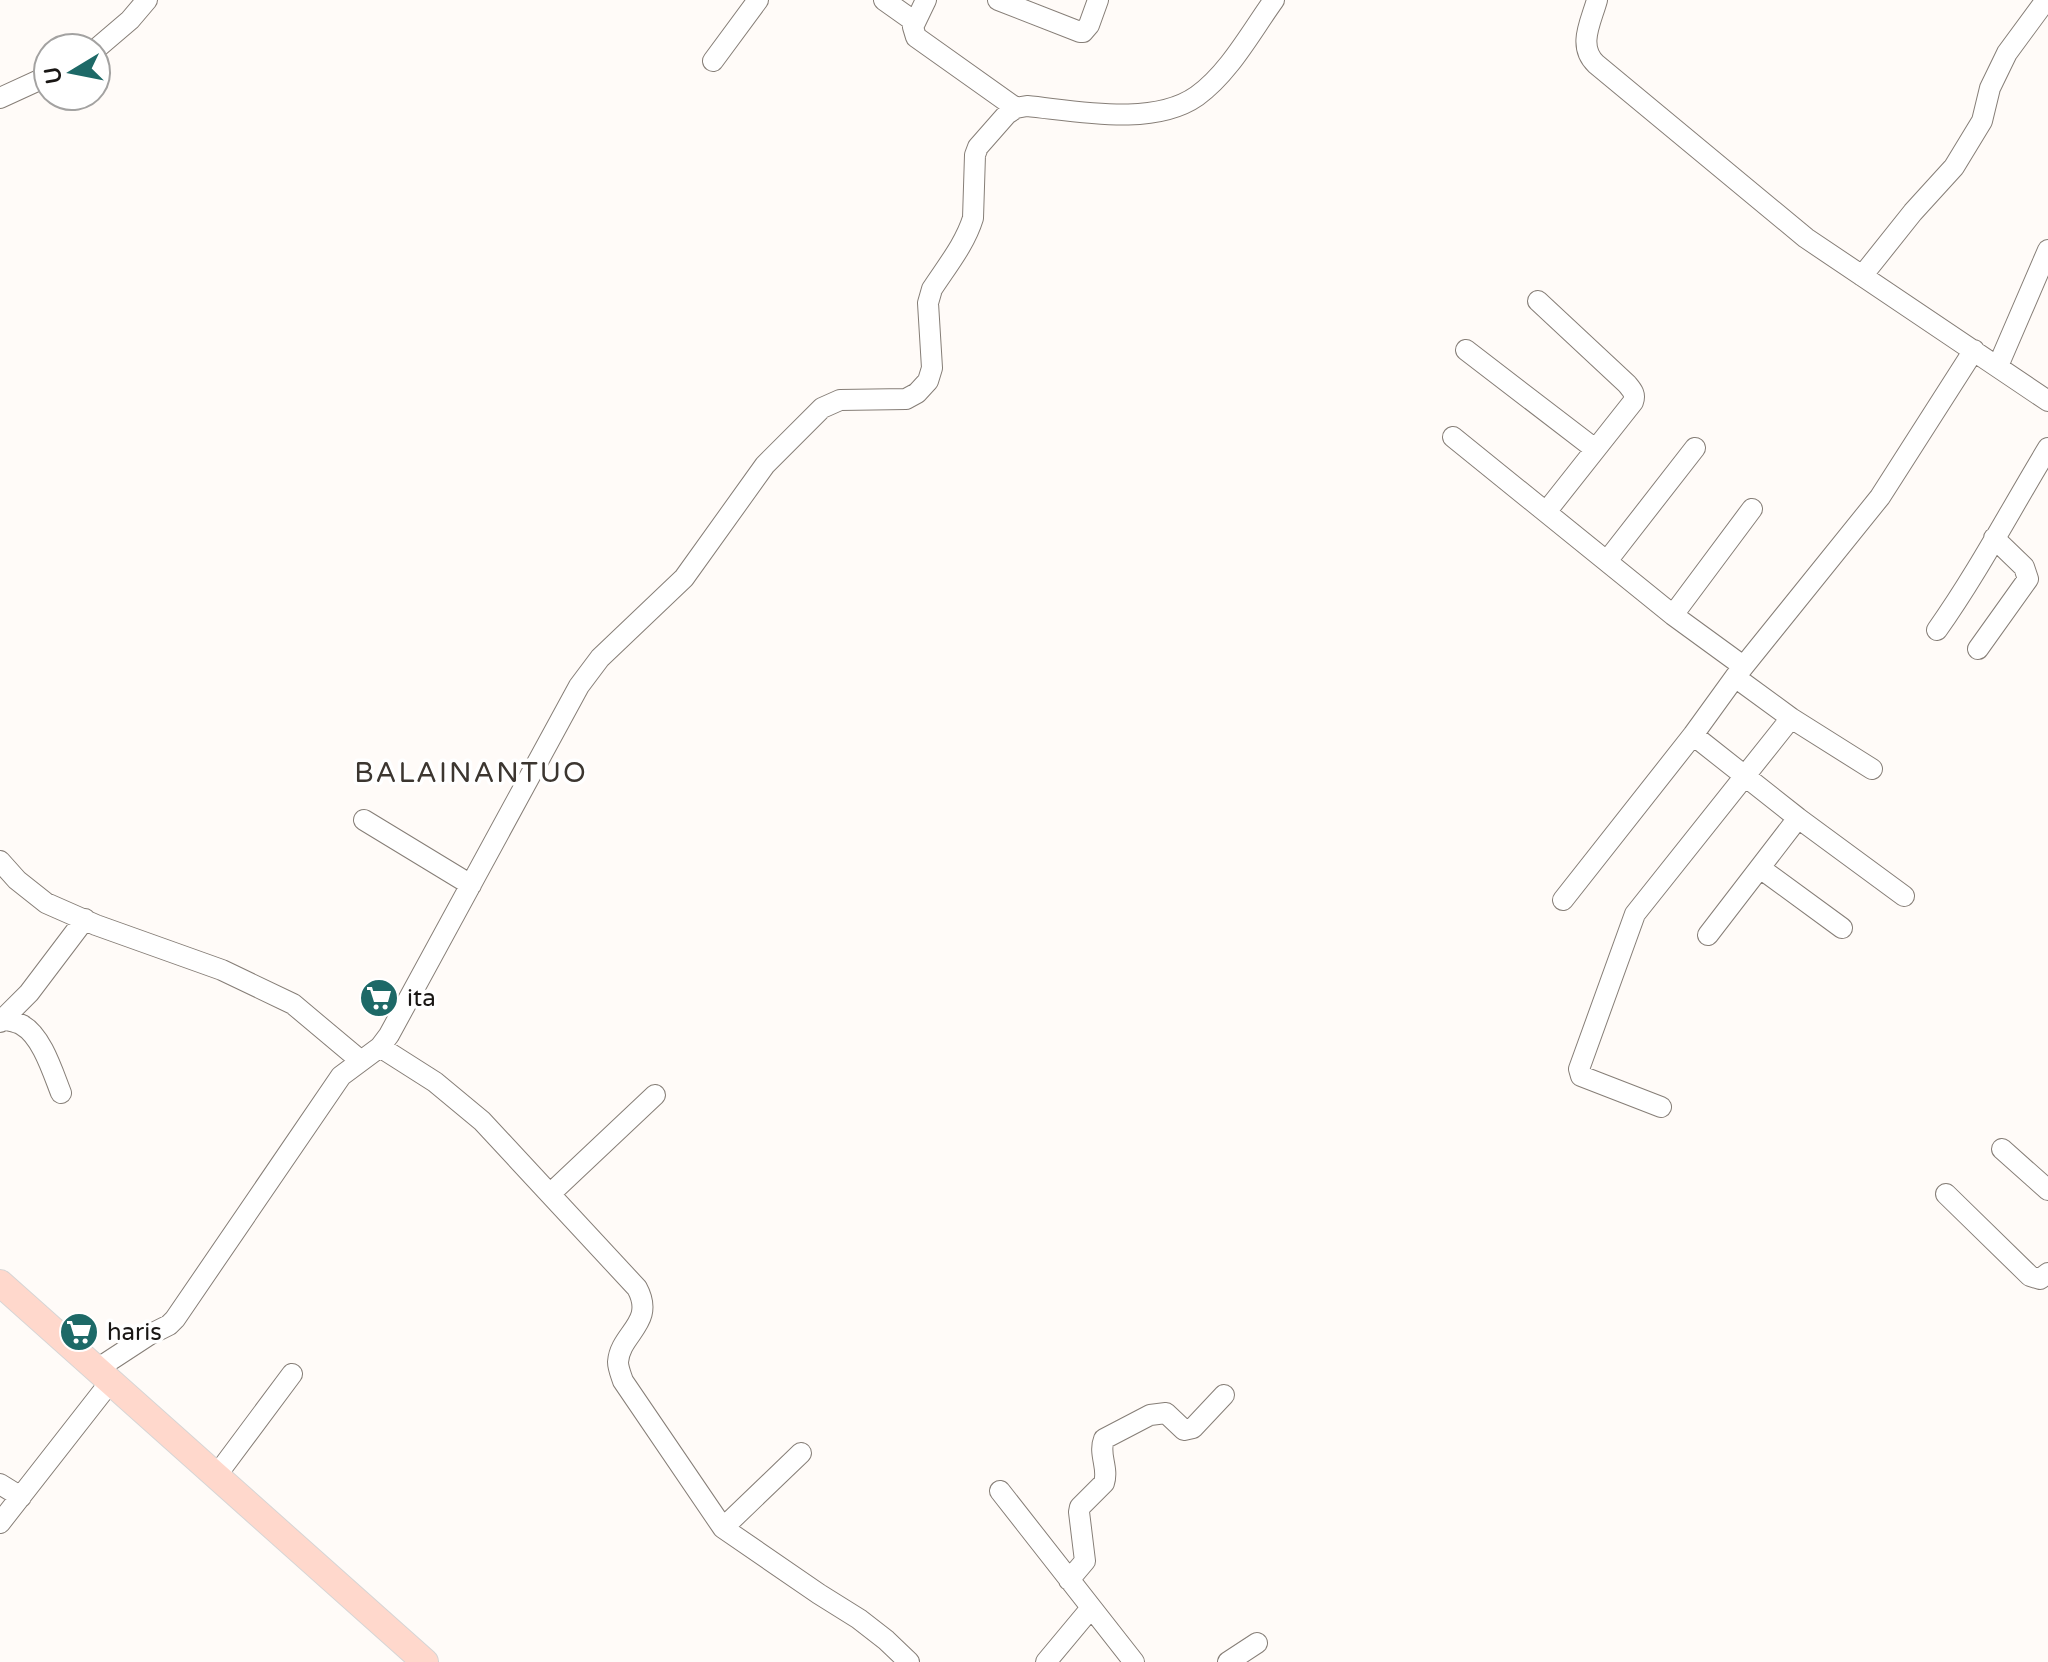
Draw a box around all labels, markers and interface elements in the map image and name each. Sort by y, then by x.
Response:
north arrow [32,32,112,112]
text: U [39,65,68,86]
district label: BALAINANTUO [354,756,588,790]
supermarket icon: ita [358,977,400,1019]
place label: ita [407,984,436,1013]
supermarket icon: haris [58,1311,100,1353]
place label: haris [107,1318,162,1347]

